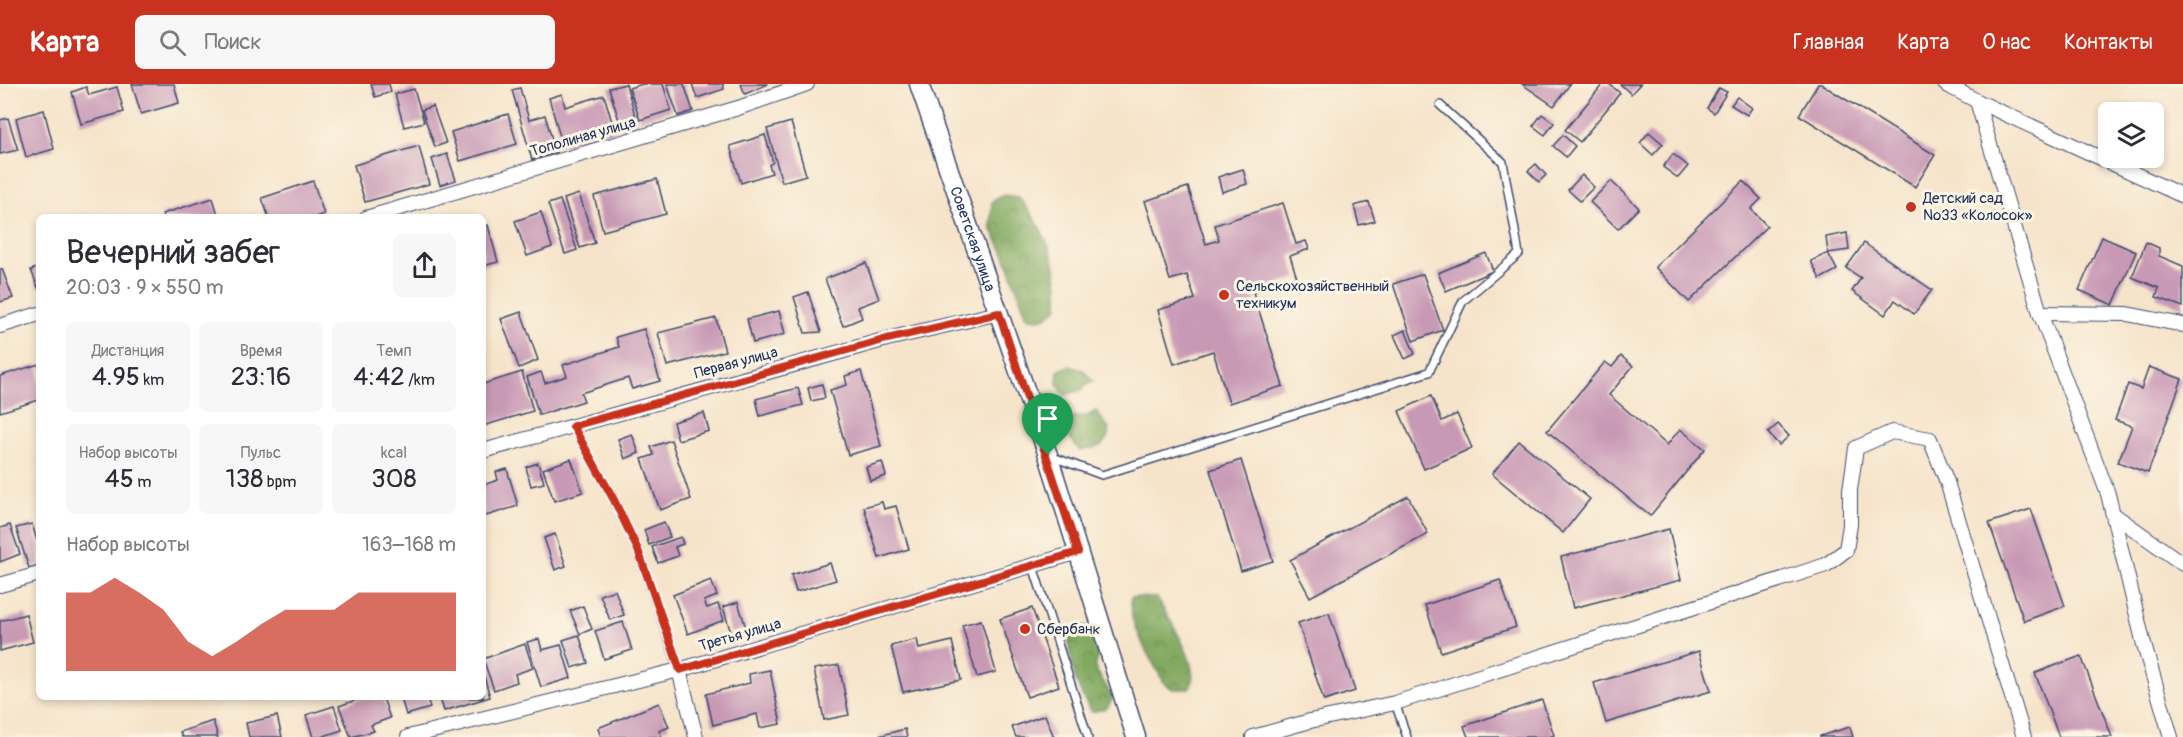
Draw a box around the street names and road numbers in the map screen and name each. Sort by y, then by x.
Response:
street label: Тополиная улица [528,113,638,161]
street label: Советская улица [946,184,1000,294]
street label: Первая улица [692,343,780,383]
street label: Третья улица [697,614,783,656]

